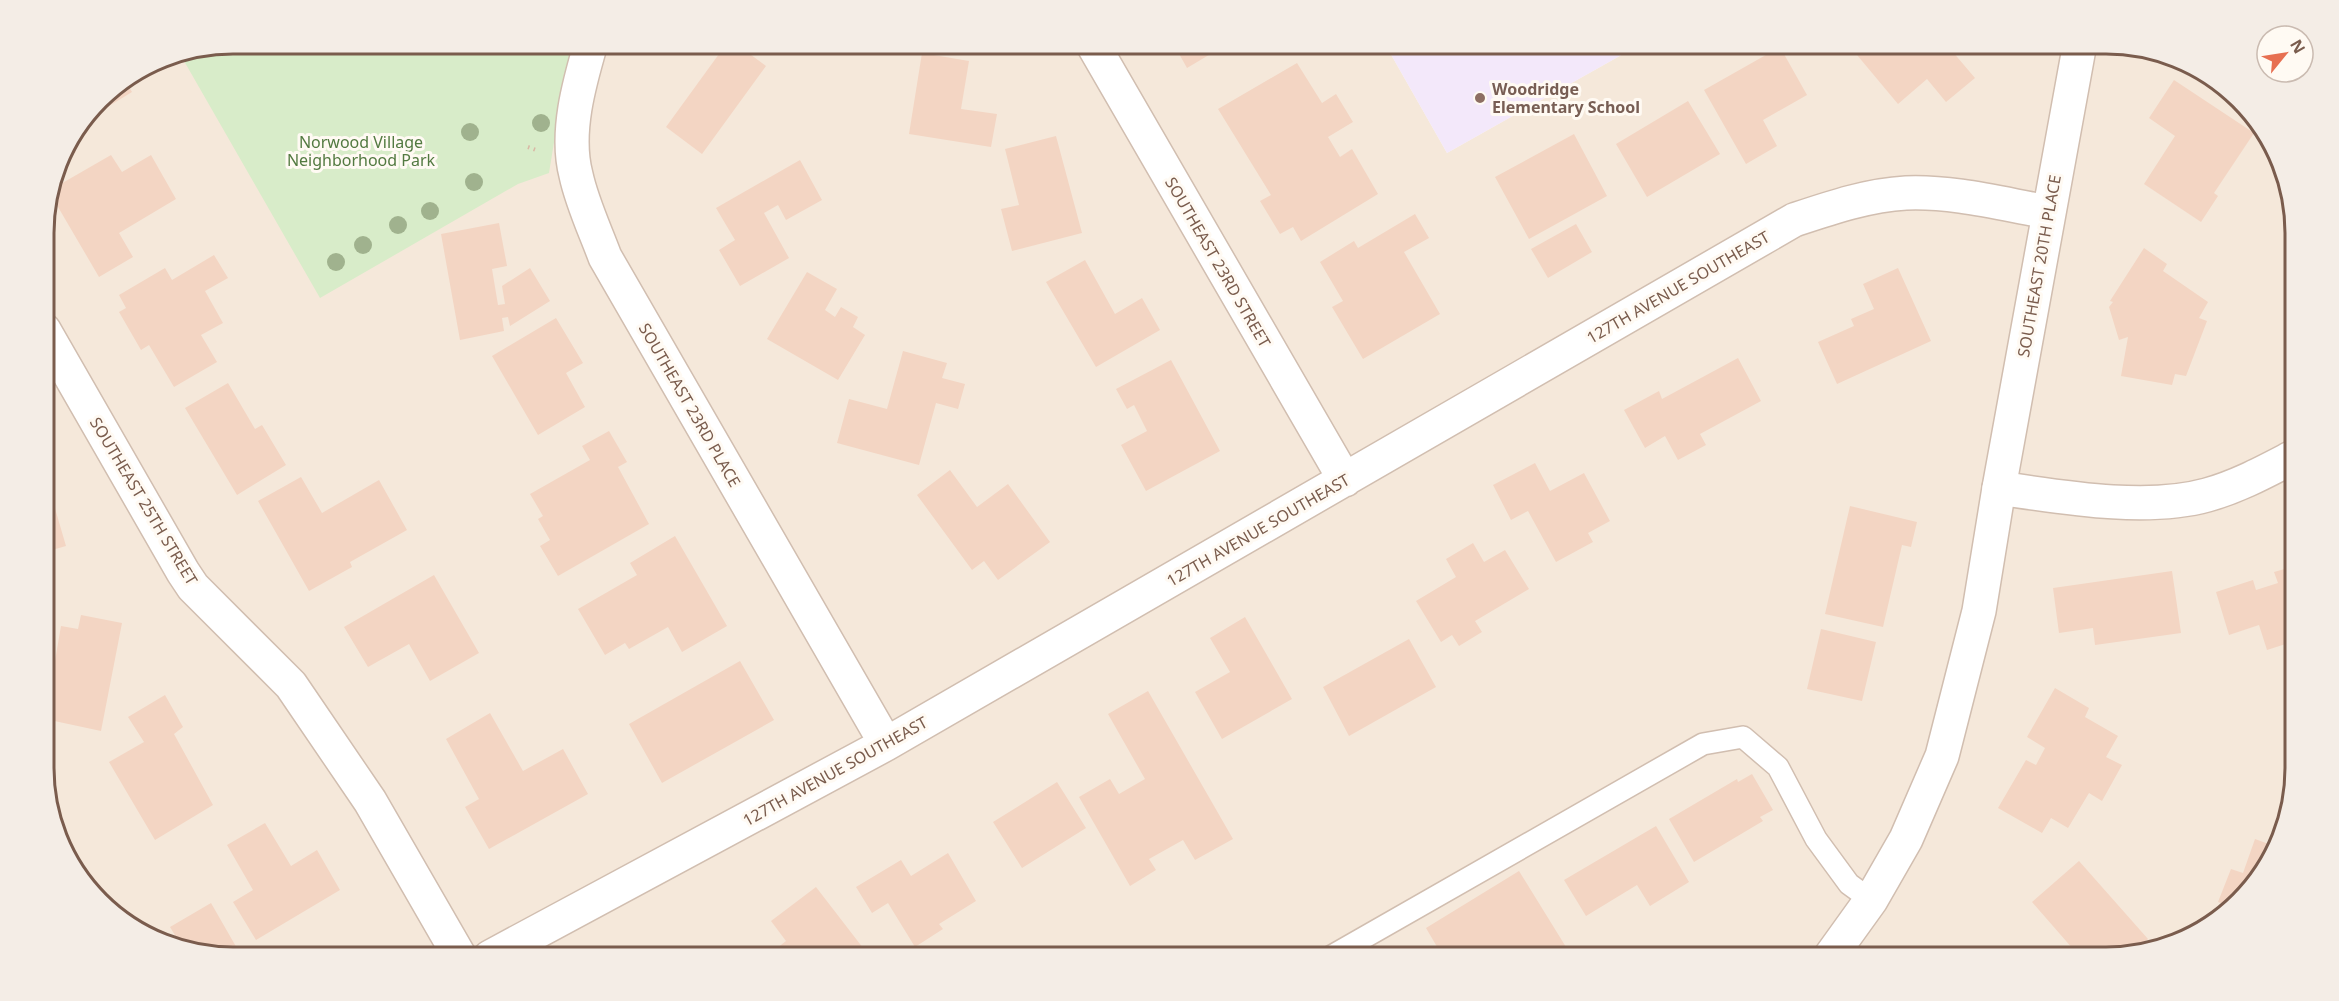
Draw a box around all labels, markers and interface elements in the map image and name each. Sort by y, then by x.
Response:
north arrow [2255,24,2315,84]
text: N [2285,35,2311,58]
place label: Woodridge Elementary School [1492,78,1640,118]
marker: Woodridge Elementary School [1473,91,1487,105]
park label: Norwood Village Neighborhood Park [287,131,436,171]
street label: SOUTHEAST 23RD STREET [1160,173,1276,351]
street label: SOUTHEAST 20TH PLACE [2012,173,2066,359]
street label: 127TH AVENUE SOUTHEAST [1582,225,1774,348]
street label: SOUTHEAST 23RD PLACE [634,319,746,491]
street label: SOUTHEAST 25TH STREET [85,413,203,589]
street label: 127TH AVENUE SOUTHEAST [1162,468,1354,591]
street label: 127TH AVENUE SOUTHEAST [739,711,931,831]

